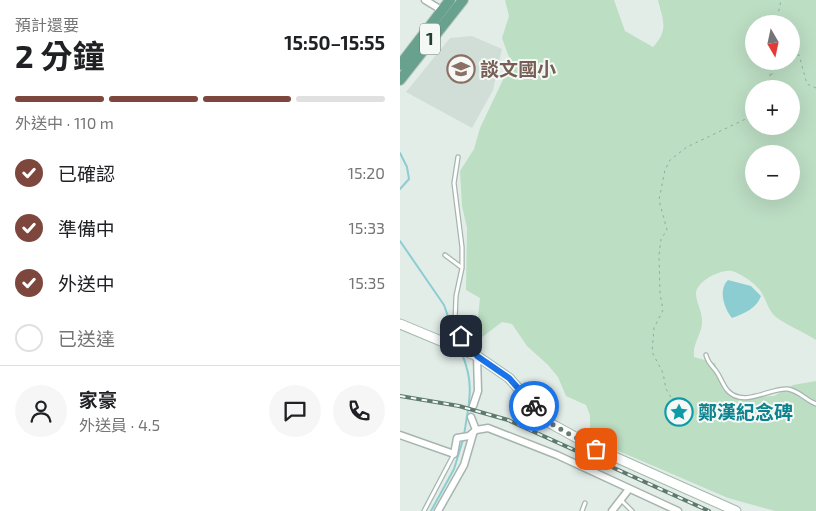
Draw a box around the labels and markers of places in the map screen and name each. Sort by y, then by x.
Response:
school or university icon: 談文國小 [446,54,476,84]
place label: 談文國小 [480,57,556,80]
pin [440,315,482,357]
place icon: 鄭漢紀念碑 [664,397,694,427]
place label: 鄭漢紀念碑 [698,400,793,423]
pin [575,428,617,470]

